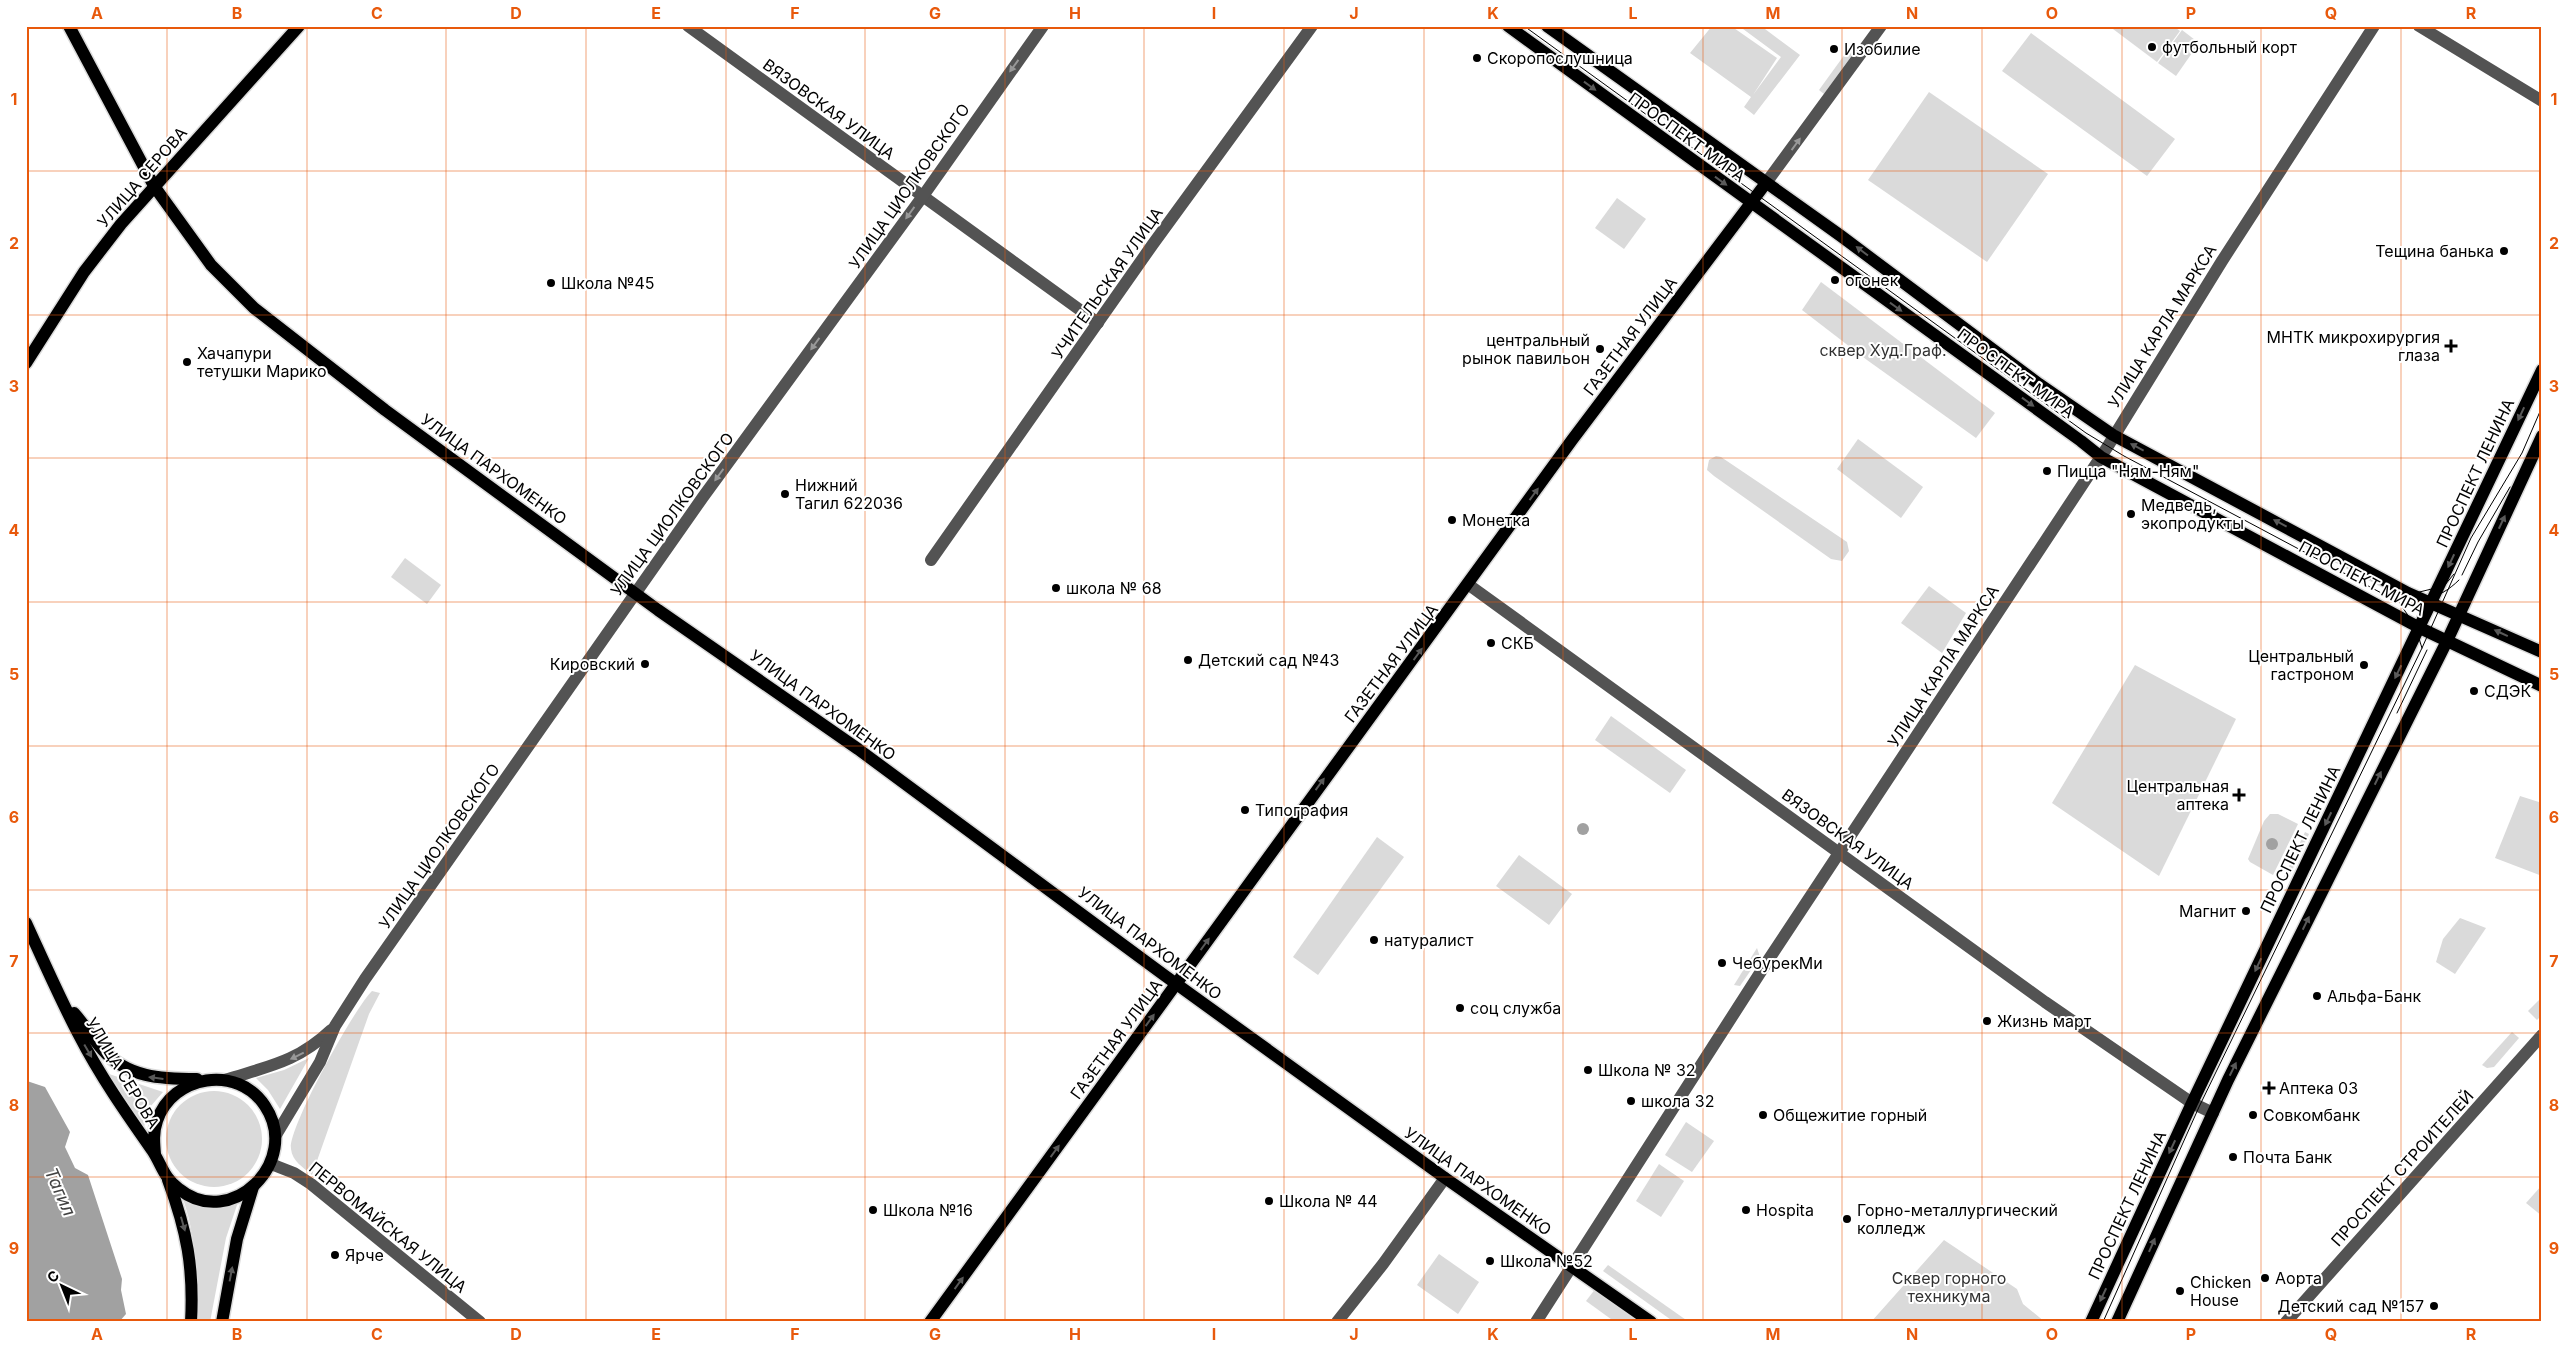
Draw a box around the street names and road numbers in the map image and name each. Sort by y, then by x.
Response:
street label: ВЯЗОВСКАЯ УЛИЦА [759,54,899,164]
street label: ПРОСПЕКТ МИРА [1625,88,1749,186]
street label: УЛИЦА ЦИОЛКОВСКОГО [844,100,974,272]
street label: УЛИЦА СЕРОВА [93,123,191,231]
street label: УЧИТЕЛЬСКАЯ УЛИЦА [1047,203,1167,363]
street label: УЛИЦА КАРЛА МАРКСА [2103,241,2221,411]
street label: ГАЗЕТНАЯ УЛИЦА [1579,273,1681,399]
street label: ПРОСПЕКТ МИРА [1954,324,2078,422]
street label: ПРОСПЕКТ ЛЕНИНА [2432,396,2518,550]
street label: УЛИЦА ПАРХОМЕНКО [417,409,571,529]
street label: УЛИЦА ЦИОЛКОВСКОГО [606,428,738,600]
street label: ПРОСПЕКТ МИРА [2296,536,2428,620]
street label: УЛИЦА КАРЛА МАРКСА [1883,581,2003,751]
street label: ГАЗЕТНАЯ УЛИЦА [1340,600,1442,726]
street label: УЛИЦА ПАРХОМЕНКО [746,645,900,765]
street label: УЛИЦА ЦИОЛКОВСКОГО [374,760,504,932]
street label: ПРОСПЕКТ ЛЕНИНА [2256,762,2344,916]
street label: ВЯЗОВСКАЯ УЛИЦА [1778,784,1918,894]
street label: УЛИЦА ПАРХОМЕНКО [1074,882,1226,1004]
street label: ГАЗЕТНАЯ УЛИЦА [1066,975,1166,1103]
street label: УЛИЦА СЕРОВА [82,1014,164,1132]
street label: ПРОСПЕКТ СТРОИТЕЛЕЙ [2327,1086,2477,1250]
street label: УЛИЦА ПАРХОМЕНКО [1400,1123,1556,1239]
street label: ПРОСПЕКТ ЛЕНИНА [2084,1128,2170,1282]
street label: ПЕРВОМАЙСКАЯ УЛИЦА [305,1157,471,1297]

